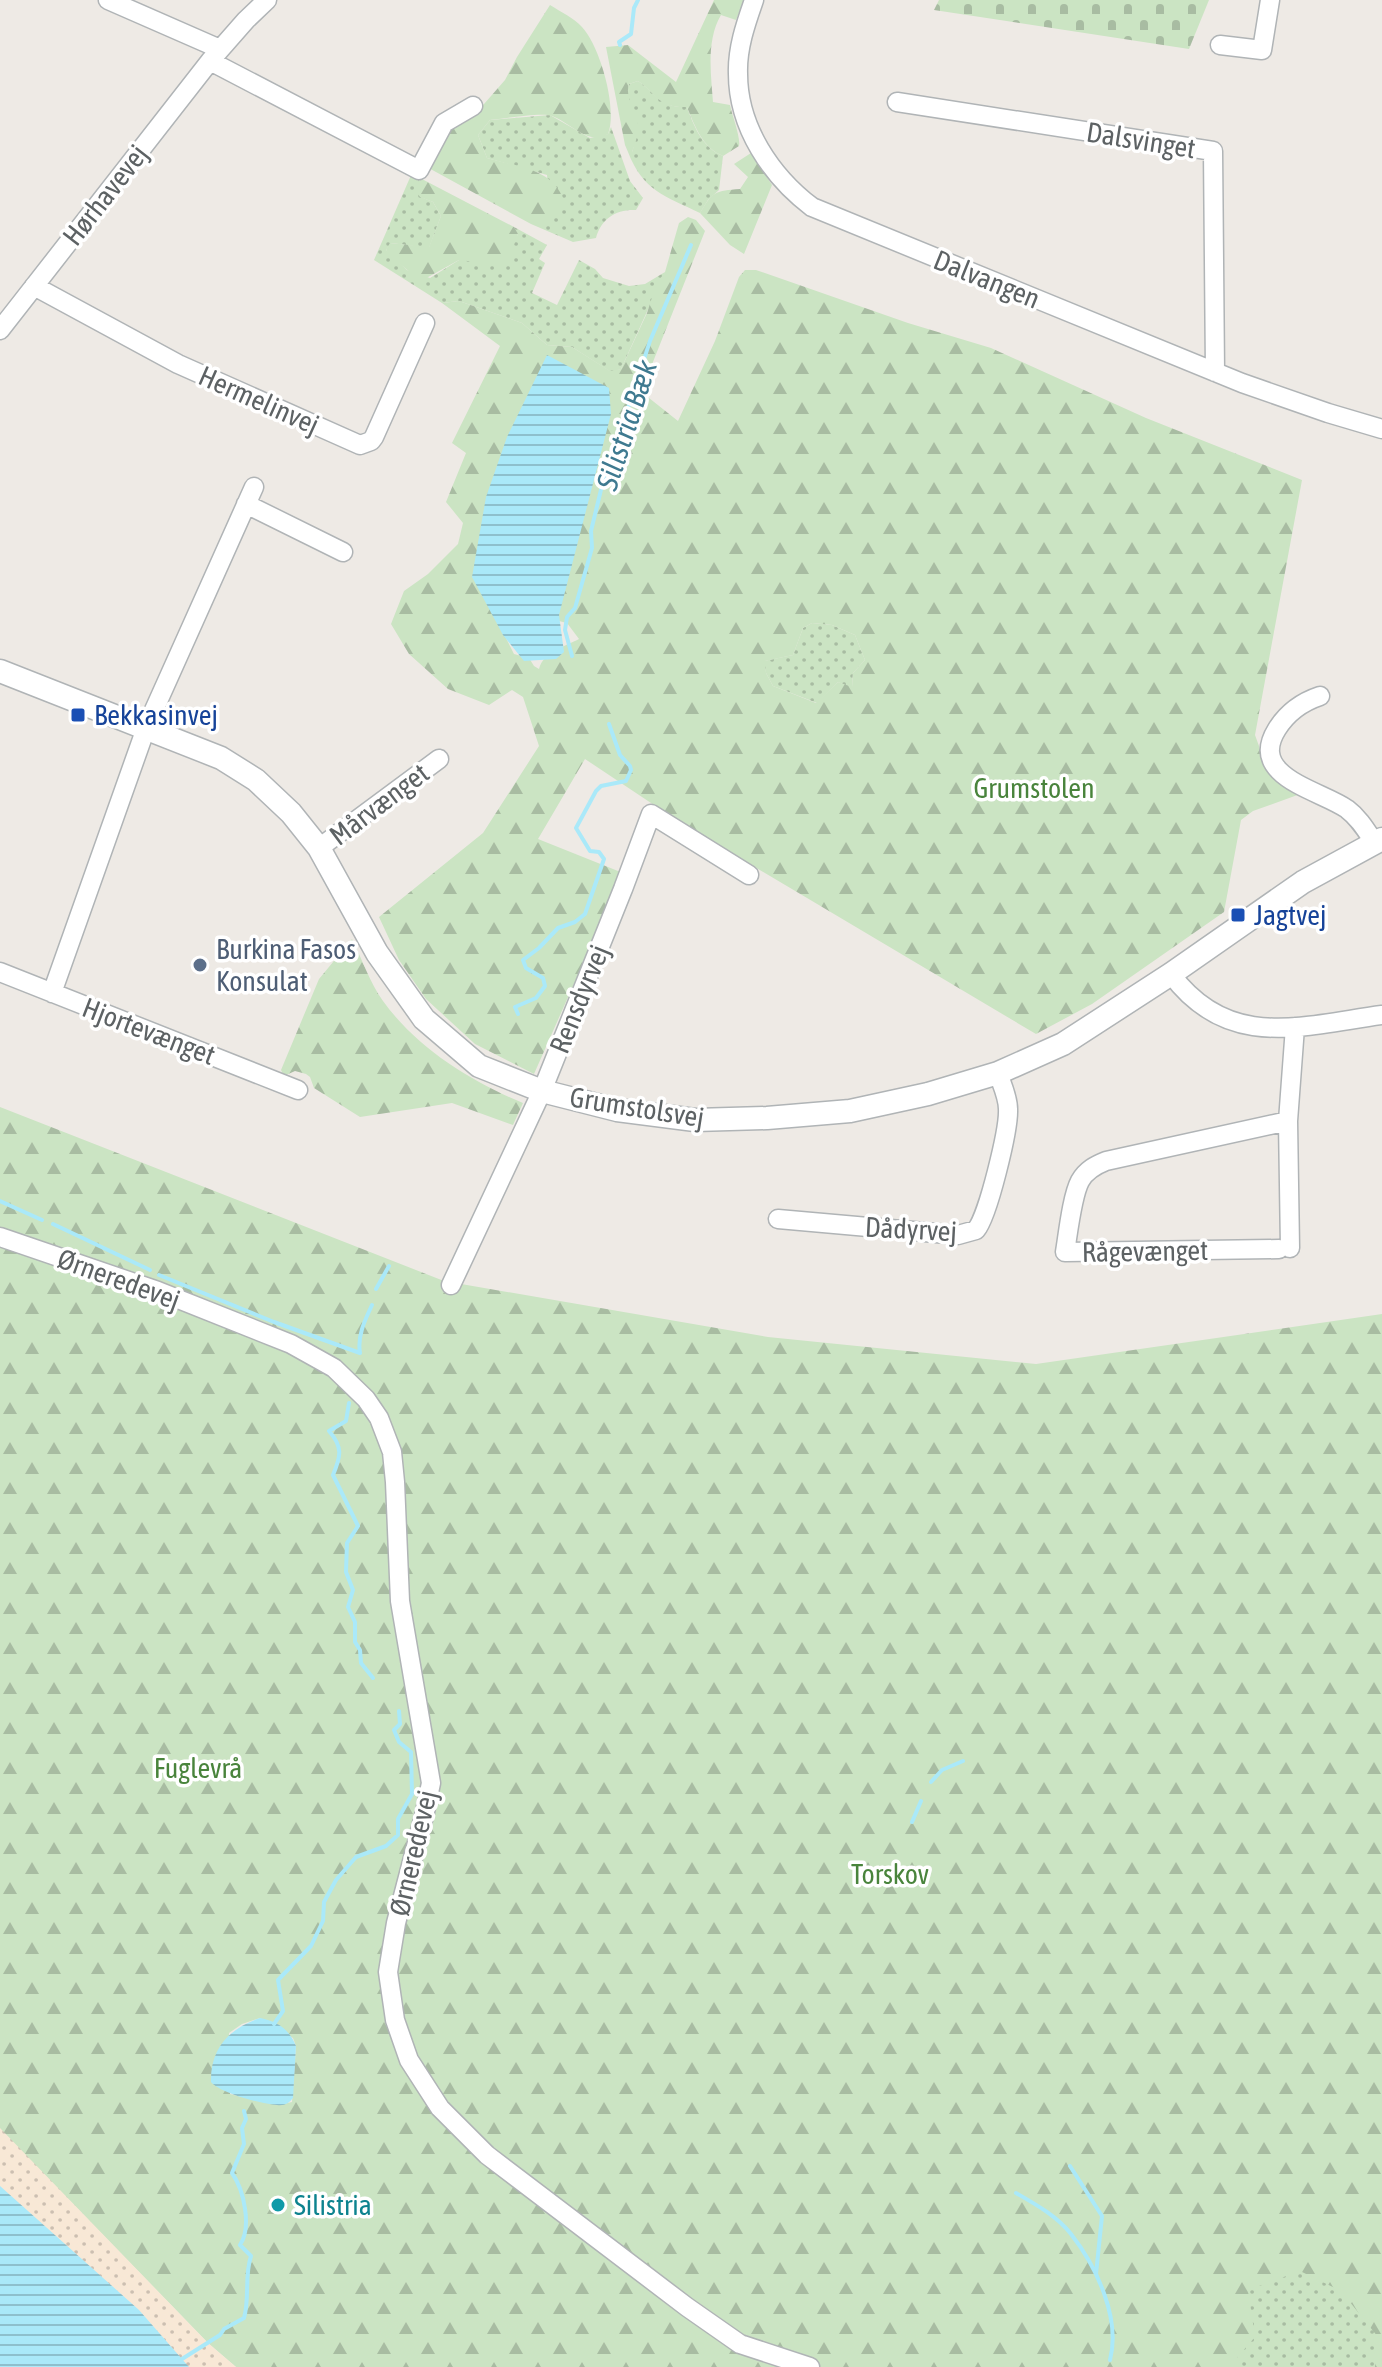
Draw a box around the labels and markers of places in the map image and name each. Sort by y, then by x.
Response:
place label: Bekkasinvej [94,699,218,731]
marker: Bekkasinvej [69,706,87,724]
place label: Jagtvej [1254,899,1327,931]
marker: Jagtvej [1229,906,1247,924]
place label: Burkina Fasos Konsulat [216,933,356,997]
marker: Burkina Fasos Konsulat [191,956,209,974]
place label: Silistria [294,2189,372,2221]
marker: Silistria [269,2196,287,2214]

